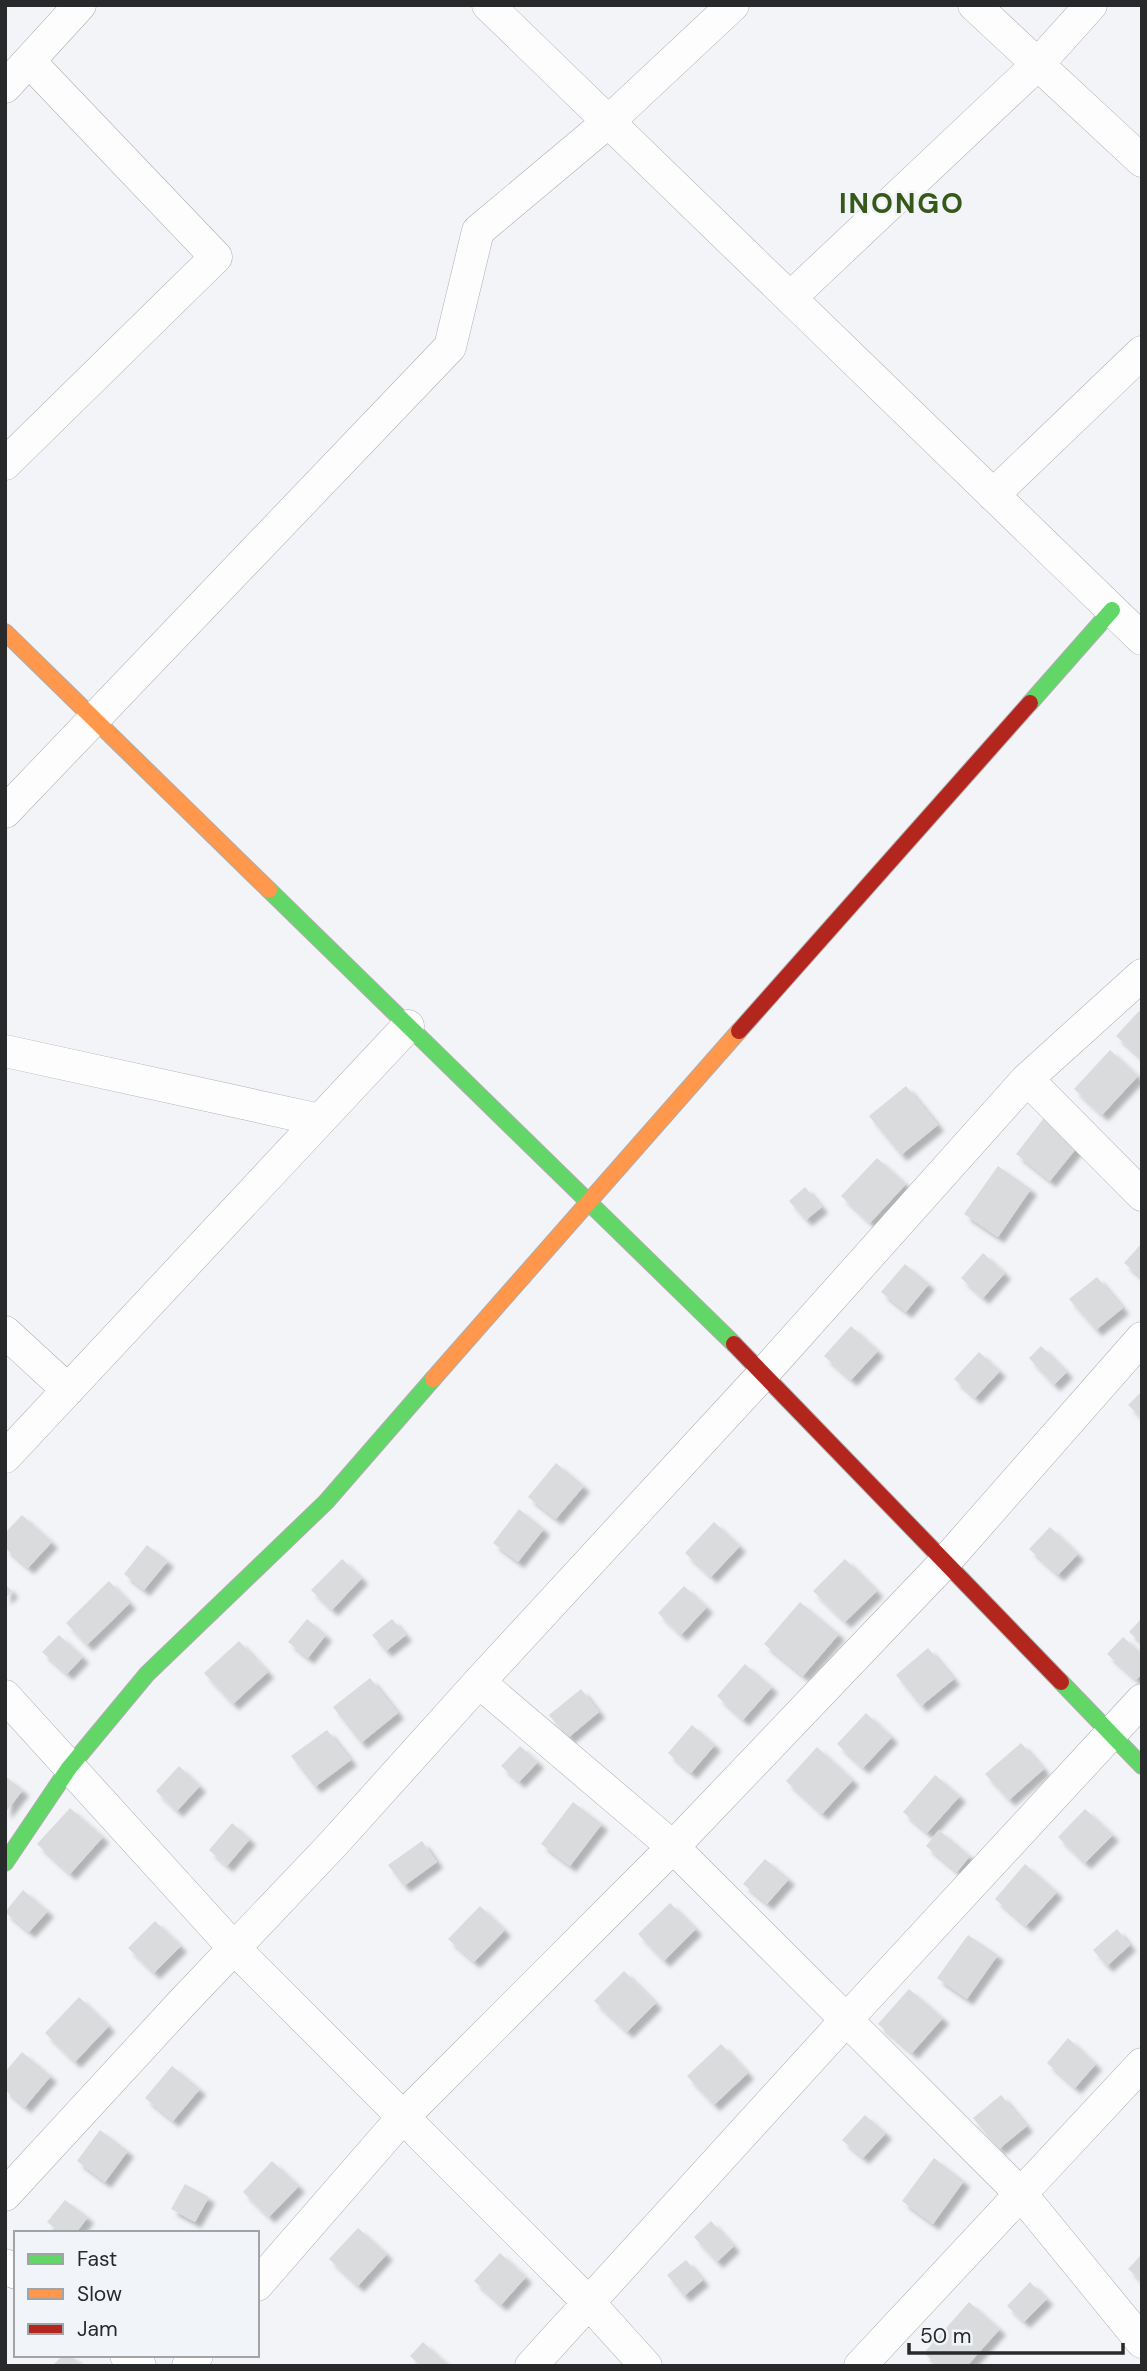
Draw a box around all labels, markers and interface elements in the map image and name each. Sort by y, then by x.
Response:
district label: INONGO [839,185,965,222]
legend [14,2231,259,2357]
text: Fast [77,2245,117,2273]
text: Slow [77,2280,122,2308]
scale bar [909,2312,1122,2356]
text: Jam [77,2315,118,2343]
text: 50 m [920,2322,971,2350]

